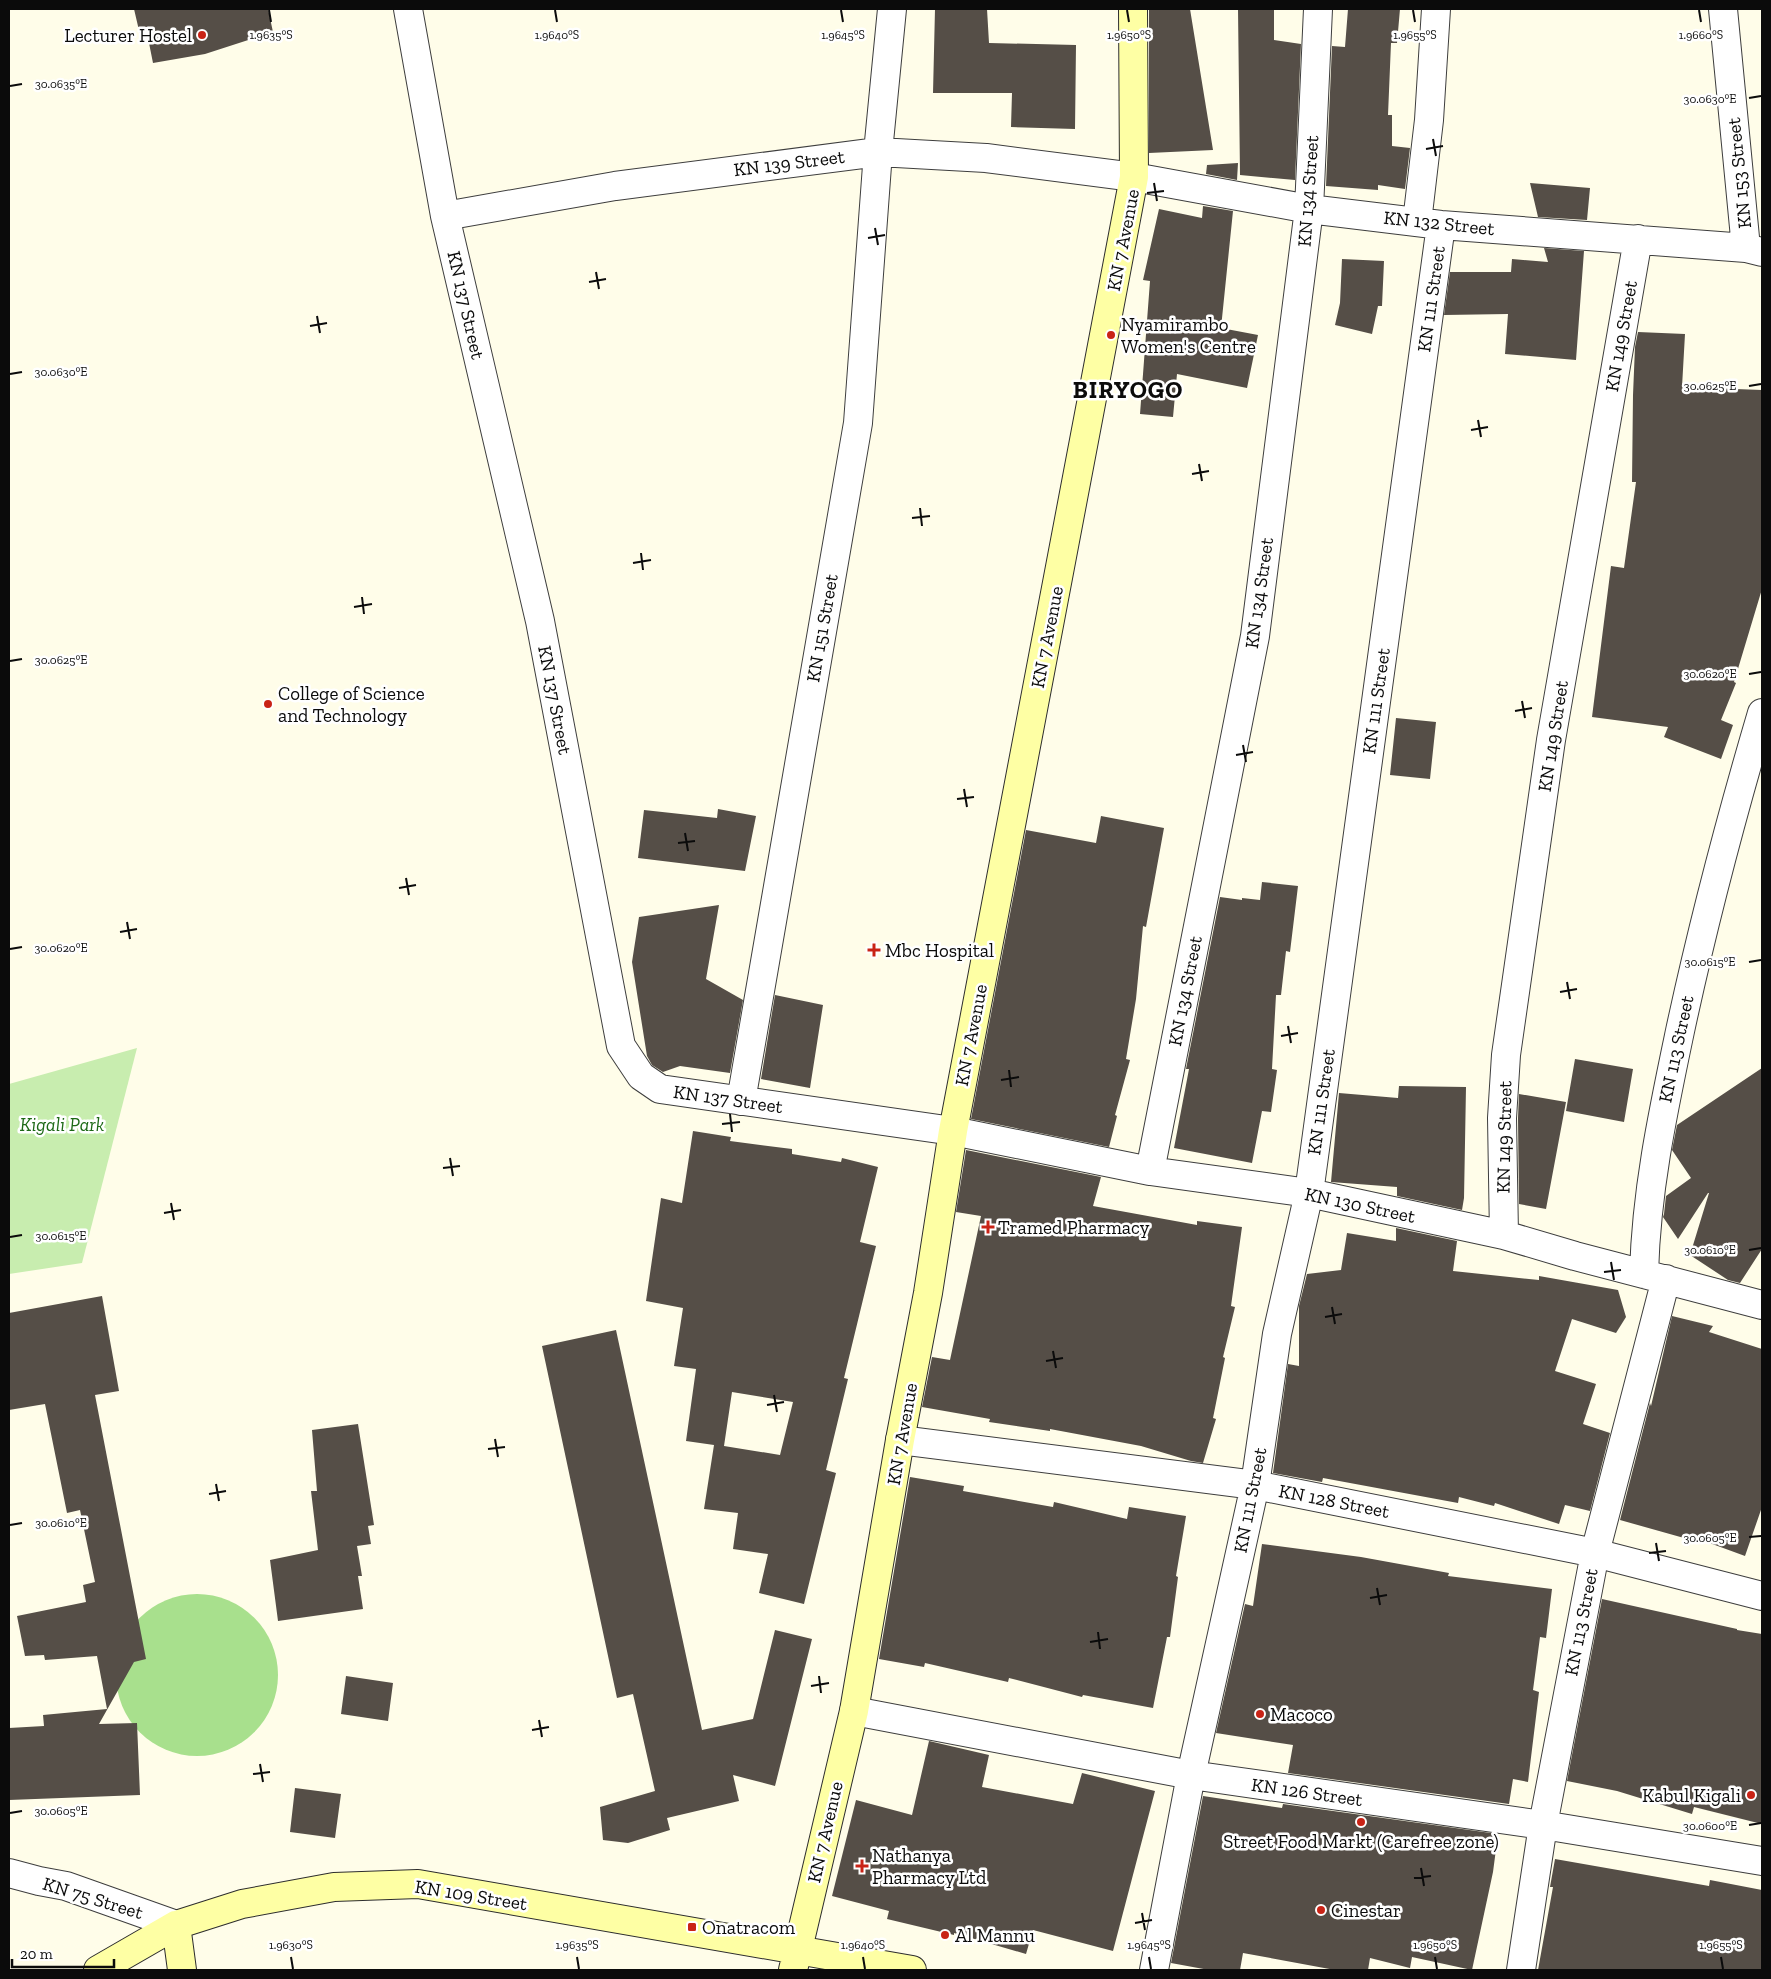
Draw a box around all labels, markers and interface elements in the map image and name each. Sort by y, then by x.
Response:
place label: Lecturer Hostel [64,24,192,47]
text: 1.9635°S [249,28,293,42]
text: 1.9640°S [535,28,579,42]
text: 1.9645°S [821,28,865,42]
text: 1.9650°S [1107,28,1151,42]
text: 1.9655°S [1393,28,1437,42]
text: 1.9660°S [1679,28,1723,42]
marker: Lecturer Hostel [196,29,208,41]
text: 30.0635°E [35,77,87,91]
text: 30.0630°E [1684,92,1736,106]
street label: KN 153 Street [1722,116,1756,230]
street label: KN 134 Street [1293,134,1323,248]
street label: KN 139 Street [732,145,846,181]
street label: KN 7 Avenue [1102,187,1144,293]
street label: KN 132 Street [1382,206,1496,240]
street label: KN 111 Street [1412,244,1450,354]
street label: KN 137 Street [442,249,490,361]
street label: KN 149 Street [1600,279,1642,393]
place label: Nyamirambo Women's Centre [1121,313,1256,358]
marker: Nyamirambo Women's Centre [1105,329,1117,341]
text: 30.0630°E [35,365,87,379]
district label: BIRYOGO [1073,375,1183,404]
text: 30.0625°E [1684,379,1736,393]
street label: KN 134 Street [1240,536,1278,650]
street label: KN 151 Street [801,572,843,684]
street label: KN 7 Avenue [1026,584,1068,690]
street label: KN 137 Street [533,644,577,756]
street label: KN 111 Street [1357,646,1395,756]
text: 30.0625°E [35,653,87,667]
text: 30.0620°E [1683,667,1737,681]
street label: KN 149 Street [1533,679,1573,793]
place label: College of Science and Technology [278,682,425,727]
marker: College of Science and Technology [262,698,274,710]
street label: KN 134 Street [1163,934,1207,1048]
place label: Mbc Hospital [885,939,994,962]
text: 30.0620°E [34,941,88,955]
marker: Mbc Hospital [867,943,881,957]
text: 30.0615°E [1685,955,1735,969]
street label: KN 7 Avenue [950,982,992,1088]
street label: KN 113 Street [1653,993,1699,1105]
street label: KN 111 Street [1302,1047,1340,1157]
street label: KN 137 Street [672,1080,784,1118]
street label: KN 149 Street [1492,1081,1516,1193]
park label: Kigali Park [20,1113,104,1136]
street label: KN 130 Street [1303,1182,1417,1228]
place label: Tramed Pharmacy [998,1216,1150,1239]
marker: Tramed Pharmacy [982,1221,994,1233]
text: 30.0615°E [36,1229,86,1243]
text: 30.0610°E [1684,1243,1736,1257]
street label: KN 7 Avenue [882,1381,922,1487]
street label: KN 111 Street [1229,1445,1271,1555]
street label: KN 128 Street [1277,1479,1391,1523]
text: 30.0610°E [35,1516,87,1530]
text: 30.0605°E [1683,1531,1737,1545]
street label: KN 113 Street [1559,1566,1603,1678]
place label: Macoco [1270,1703,1333,1726]
marker: Macoco [1254,1708,1266,1720]
street label: KN 126 Street [1250,1773,1364,1811]
street label: KN 7 Avenue [802,1779,848,1885]
place label: Kabul Kigali [1642,1784,1741,1807]
marker: Kabul Kigali [1745,1789,1757,1801]
text: 30.0605°E [34,1804,88,1818]
marker: Street Food Markt (Carefree zone) [1355,1816,1367,1828]
text: 30.0600°E [1683,1819,1737,1833]
place label: Street Food Markt (Carefree zone) [1223,1830,1499,1853]
place label: Nathanya Pharmacy Ltd [872,1844,987,1889]
marker: Nathanya Pharmacy Ltd [856,1860,868,1872]
street label: KN 75 Street [40,1872,146,1924]
street label: KN 109 Street [413,1875,529,1915]
place label: Cinestar [1331,1899,1401,1922]
marker: Cinestar [1315,1904,1327,1916]
place label: Onatracom [702,1916,796,1939]
marker: Onatracom [686,1921,698,1933]
place label: Al Mannu [955,1924,1035,1947]
marker: Al Mannu [939,1929,951,1941]
scale bar [12,1936,115,1968]
text: 1.9630°S [269,1938,313,1952]
text: 1.9635°S [555,1938,599,1952]
text: 1.9640°S [841,1938,885,1952]
text: 1.9645°S [1127,1938,1171,1952]
text: 1.9650°S [1413,1938,1457,1952]
text: 1.9655°S [1699,1938,1743,1952]
text: 20 m [20,1945,53,1963]

